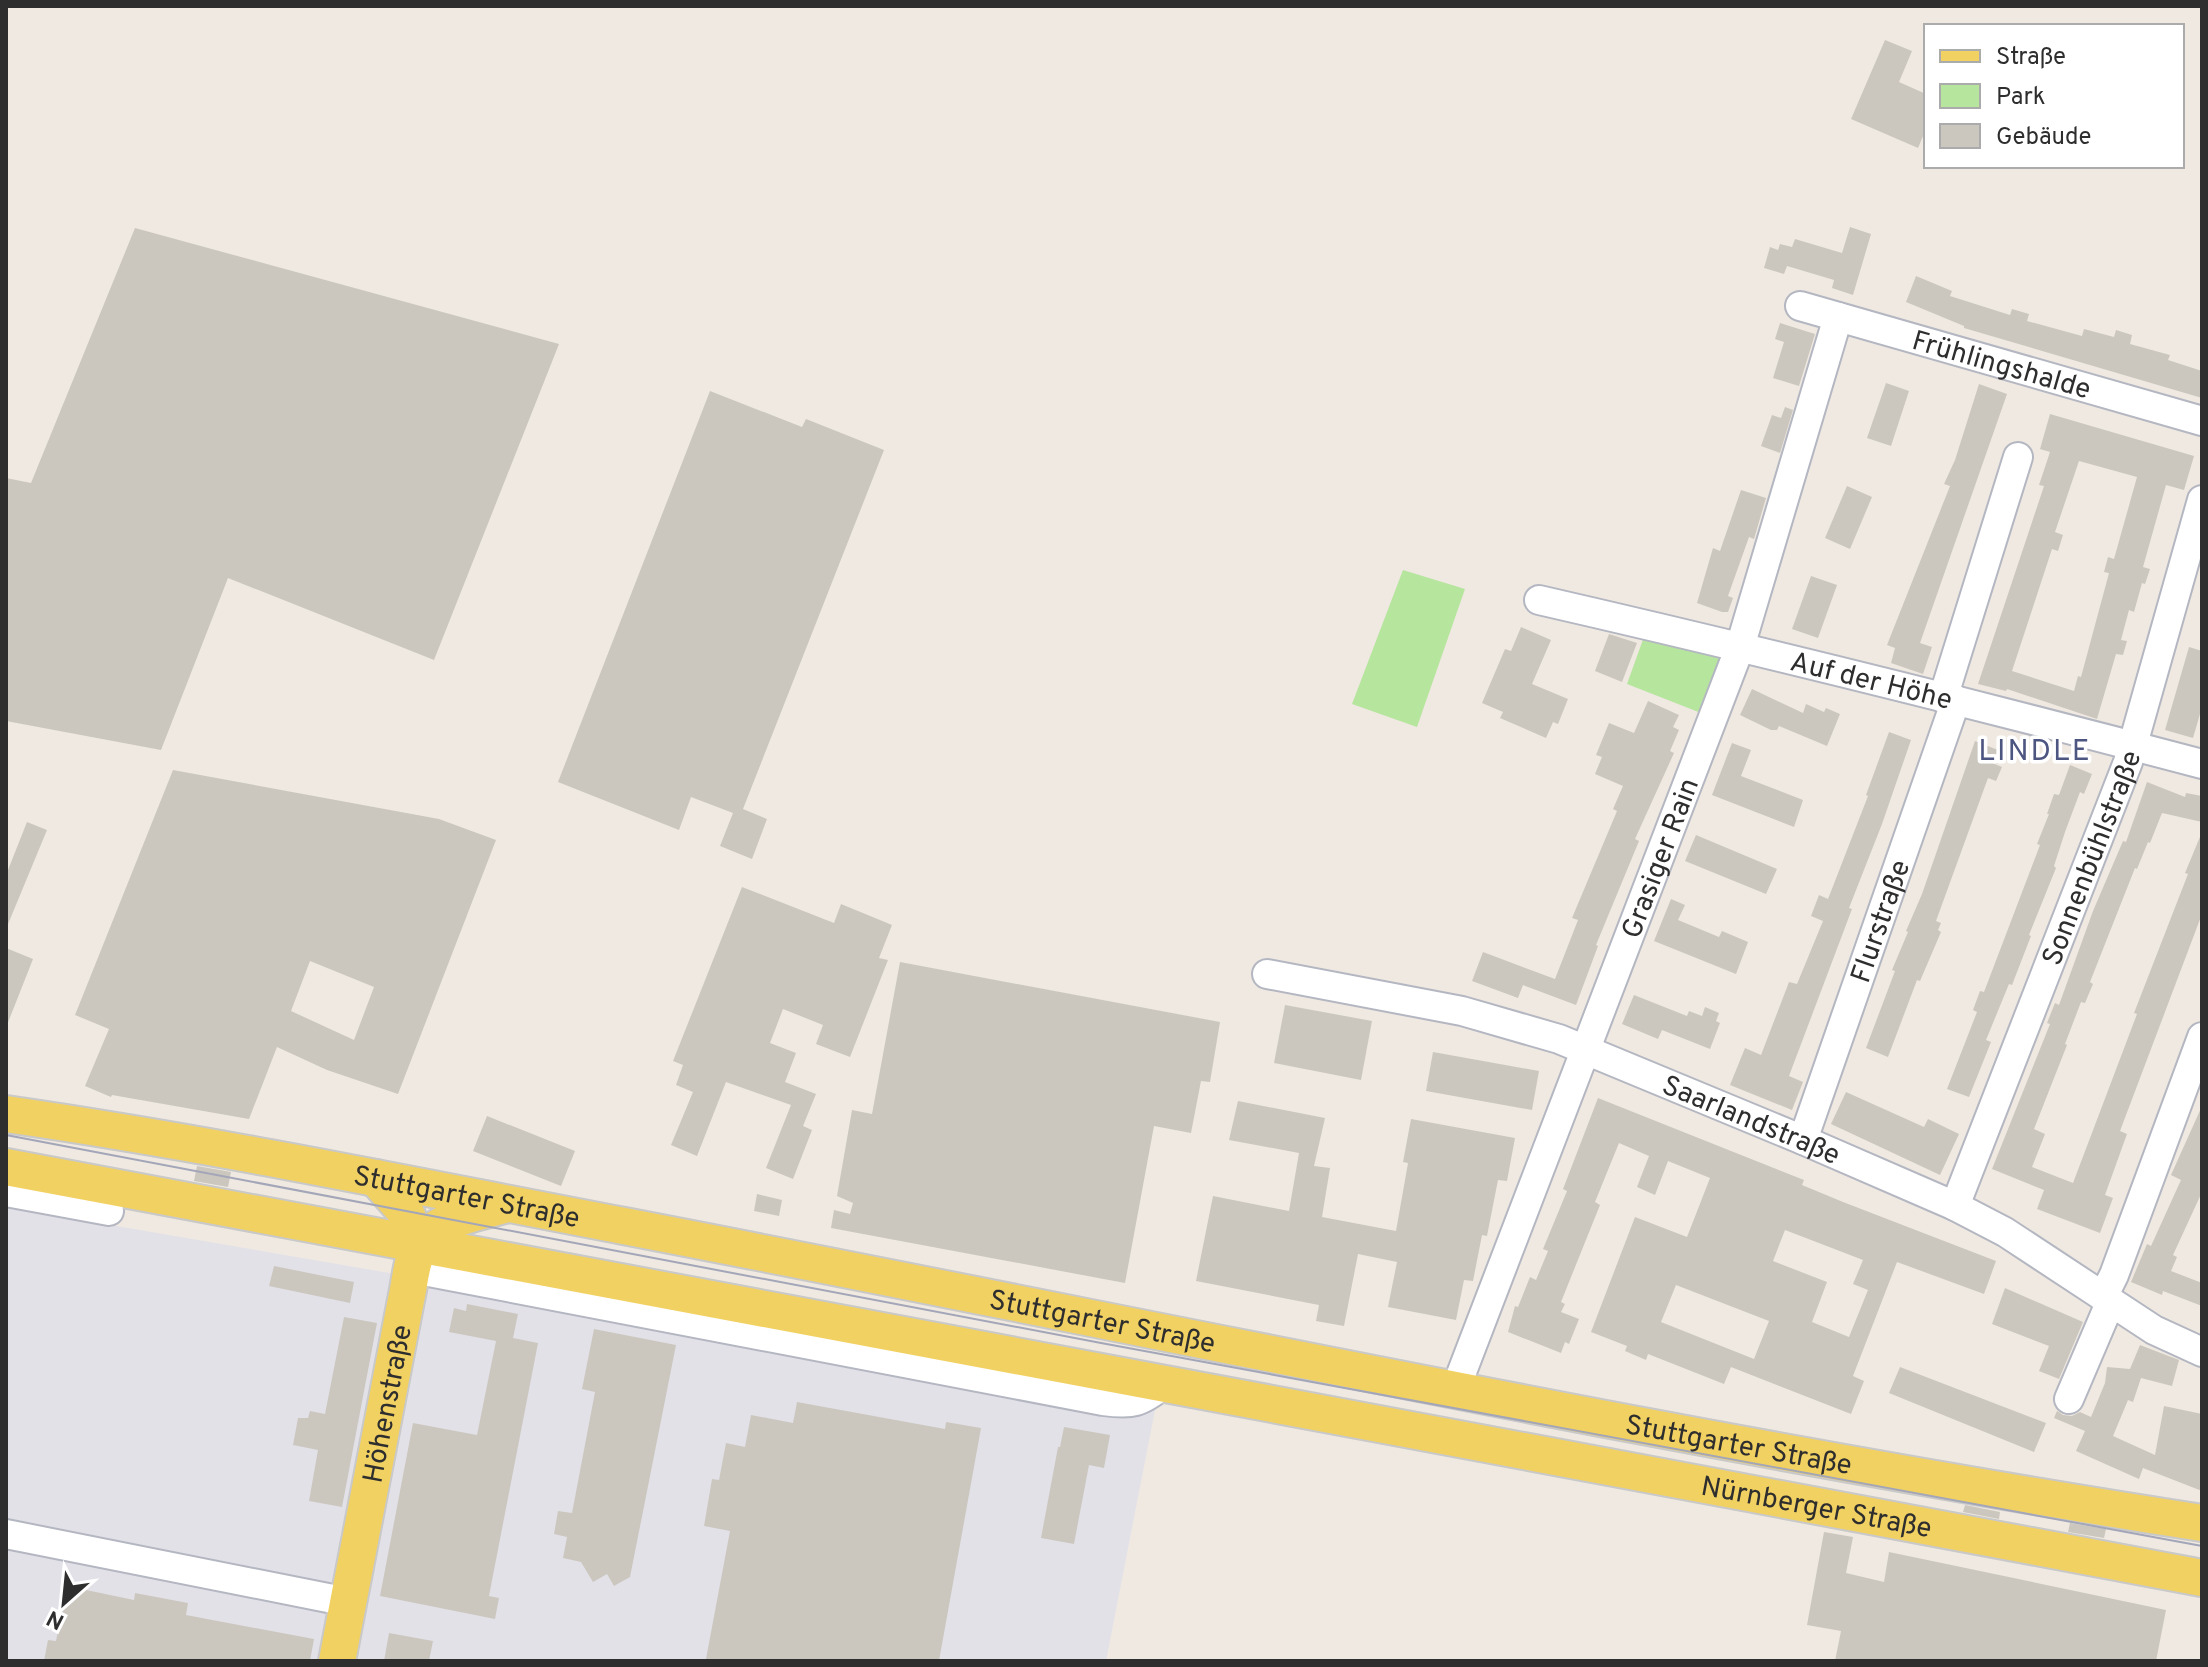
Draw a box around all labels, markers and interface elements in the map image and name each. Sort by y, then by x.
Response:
legend [1924,24,2184,168]
text: Straße [1996,43,2066,73]
text: Park [1996,83,2046,113]
text: Gebäude [1996,123,2091,153]
street label: Frühlingshalde [1907,324,2095,409]
street label: Auf der Höhe [1786,645,1956,720]
district label: LINDLE [1978,734,2092,771]
street label: Sonnenbühlstraße [2035,747,2151,971]
street label: Grasiger Rain [1615,774,1709,944]
street label: Flurstraße [1844,856,1920,988]
street label: Saarlandstraße [1656,1069,1845,1175]
street label: Stuttgarter Straße [350,1159,582,1238]
street label: Stuttgarter Straße [986,1283,1218,1363]
street label: Höhenstraße [356,1322,422,1486]
street label: Stuttgarter Straße [1622,1408,1854,1485]
street label: Nürnberger Straße [1698,1470,1934,1548]
north arrow [24,1563,104,1643]
text: N [43,1603,69,1634]

